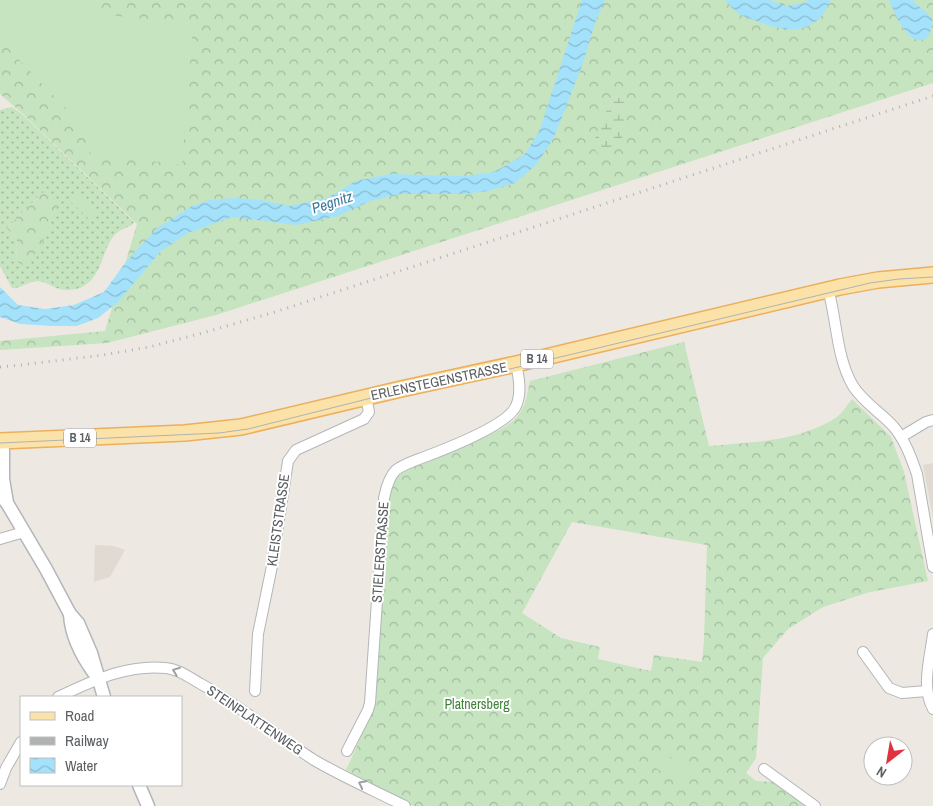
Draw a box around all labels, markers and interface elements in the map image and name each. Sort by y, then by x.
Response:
water label: Pegnitz [309,185,356,218]
road number: B 14 [521,349,553,368]
street label: ERLENSTEGENSTRASSE [369,358,509,404]
road number: B 14 [64,428,96,448]
street label: KLEISTSTRASSE [263,473,293,567]
street label: STIELERSTRASSE [367,501,393,603]
one-way arrow [172,667,181,677]
street label: STEINPLATTENWEG [204,681,307,759]
park label: Platnersberg [444,695,510,713]
legend [20,696,182,786]
text: Road [65,705,94,726]
text: Railway [65,730,110,751]
north arrow [863,736,913,786]
text: Water [65,755,97,776]
text: N [873,762,889,782]
one-way arrow [358,780,367,790]

